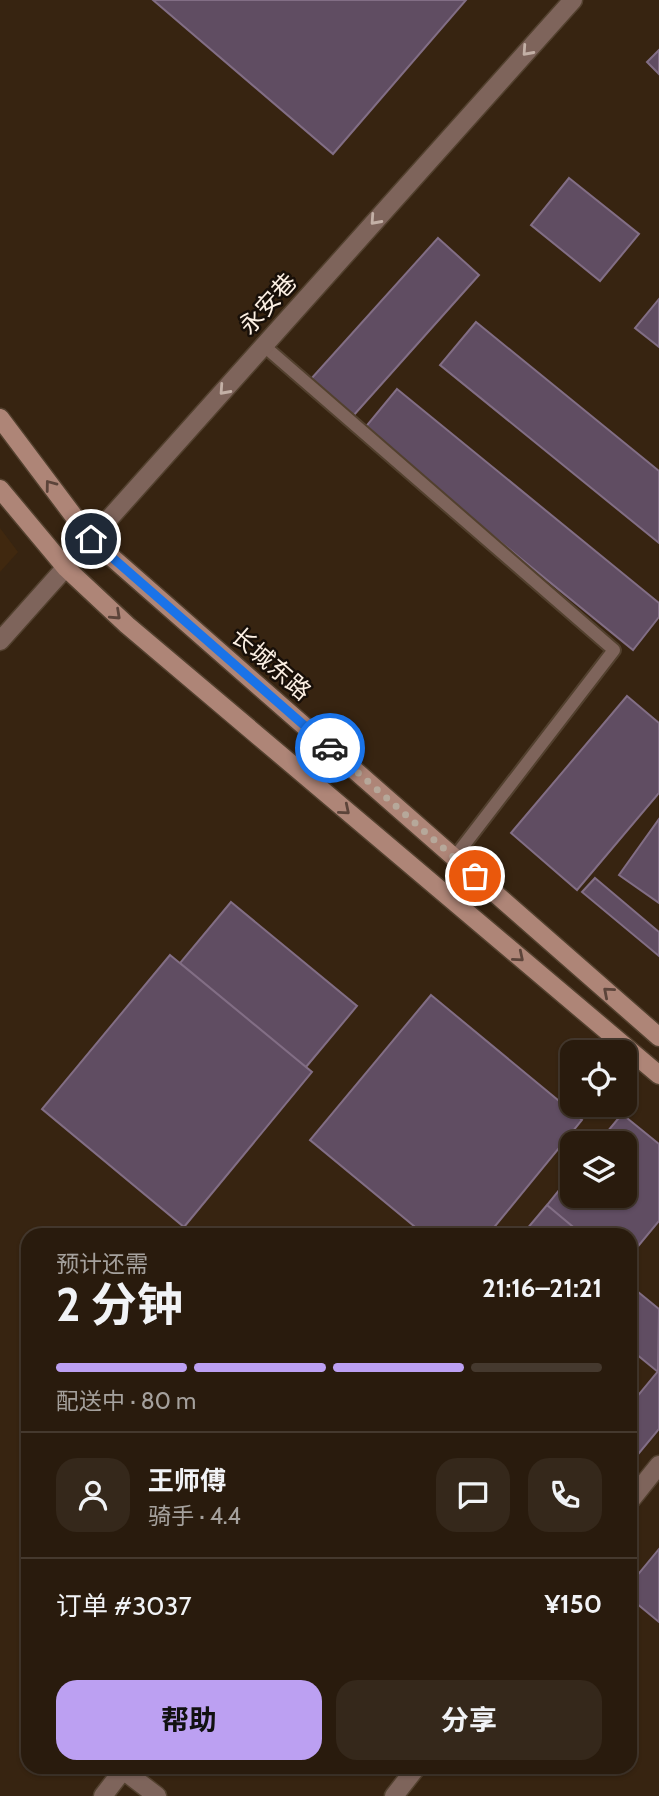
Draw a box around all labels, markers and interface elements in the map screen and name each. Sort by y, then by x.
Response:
one-way arrow [523,43,536,56]
one-way arrow [371,212,384,225]
street label: 永安巷 [233,267,302,340]
one-way arrow [220,382,232,395]
one-way arrow [45,480,58,492]
pin [61,509,121,569]
icon: home [72,520,110,558]
one-way arrow [108,606,121,619]
street label: 长城东路 [226,621,317,706]
courier [295,713,365,783]
icon: car [311,729,349,767]
one-way arrow [337,802,350,814]
pin [445,846,505,906]
icon: bag [456,857,494,895]
one-way arrow [511,949,524,961]
one-way arrow [603,988,616,1000]
map controls [560,1040,637,1208]
button: locate [560,1040,637,1117]
button: layers [560,1131,637,1208]
text: 预计还需 [56,1250,148,1278]
text: 21:16–21:21 [482,1272,602,1304]
text: 2 分钟 [56,1277,183,1333]
text: 配送中 · 80 m [56,1387,196,1415]
button: person [56,1458,130,1532]
button: chat [436,1458,510,1532]
button: phone [528,1458,602,1532]
text: 王师傅 [148,1465,226,1497]
text: 骑手 · 4.4 [148,1502,241,1530]
text: ¥150 [544,1588,602,1620]
text: 订单 #3037 [56,1590,192,1622]
button: 帮助 [56,1680,322,1760]
button: 分享 [336,1680,602,1760]

